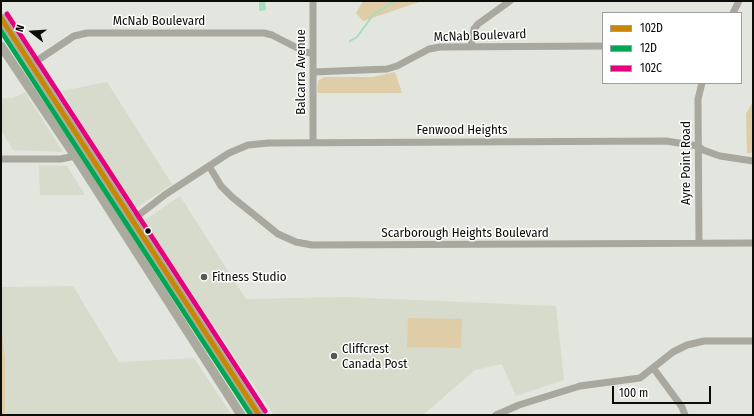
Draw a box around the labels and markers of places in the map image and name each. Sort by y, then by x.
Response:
unlabelled marker [143,226,153,236]
place label: Fitness Studio [212,269,287,285]
marker: Fitness Studio [199,272,209,282]
place label: Cliffcrest Canada Post [342,341,408,372]
marker: Cliffcrest Canada Post [329,351,339,361]

